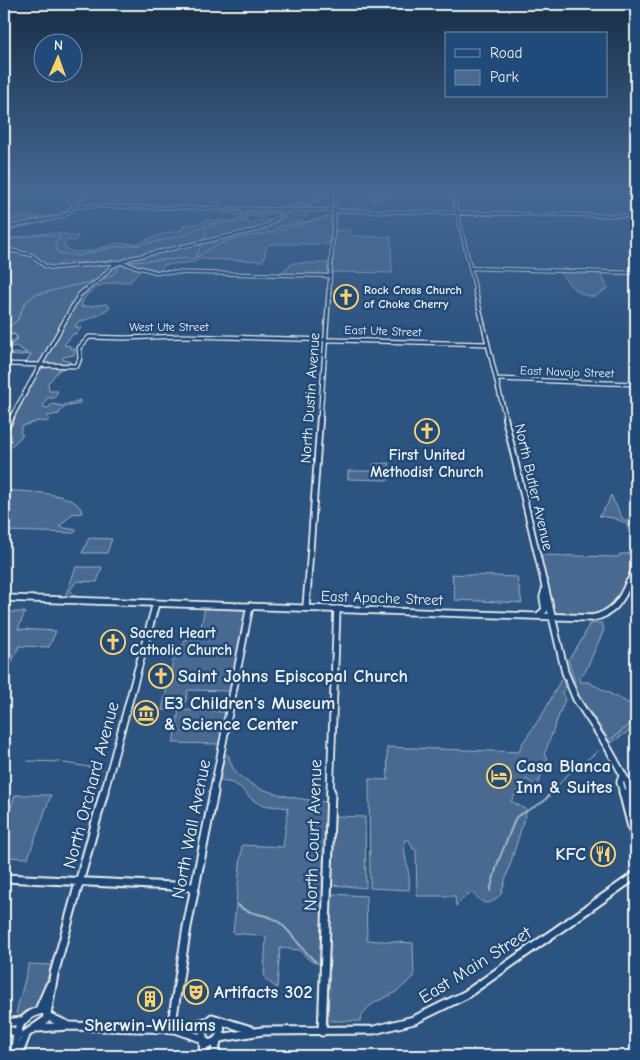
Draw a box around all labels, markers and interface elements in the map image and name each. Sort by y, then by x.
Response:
north arrow [32,32,82,82]
legend [445,32,608,98]
text: N [54,37,63,54]
text: Road [490,44,522,62]
text: Park [490,68,519,86]
place label: Rock Cross Church of Choke Cherry [364,283,462,311]
church icon: Rock Cross Church of Choke Cherry [333,284,359,310]
street label: West Ute Street [129,320,209,334]
street label: East Ute Street [344,323,422,339]
street label: North Dustin Avenue [296,331,324,464]
street label: East Navajo Street [520,363,615,381]
church icon: First United Methodist Church [414,418,440,444]
street label: North Butler Avenue [511,422,557,553]
place label: First United Methodist Church [370,446,484,481]
street label: East Apache Street [321,587,444,609]
place label: Sacred Heart Catholic Church [130,624,232,659]
church icon: Sacred Heart Catholic Church [100,629,126,655]
church icon: Saint Johns Episcopal Church [148,663,174,689]
place label: Saint Johns Episcopal Church [178,666,408,687]
place label: E3 Children's Museum & Science Center [164,693,335,735]
street label: North Orchard Avenue [59,699,124,871]
museum icon: E3 Children's Museum & Science Center [133,700,159,726]
place label: Casa Blanca Inn & Suites [516,756,613,798]
street label: North Wall Avenue [168,758,215,901]
street label: North Court Avenue [300,759,327,911]
hotel icon: Casa Blanca Inn & Suites [486,763,512,789]
restaurant icon: KFC [590,841,616,867]
place label: KFC [555,844,586,865]
street label: East Main Street [415,922,536,1008]
theatre icon: Artifacts 302 [183,979,209,1005]
place label: Artifacts 302 [214,982,313,1003]
building icon: Sherwin-Williams [137,986,163,1012]
place label: Sherwin-Williams [84,1015,216,1036]

